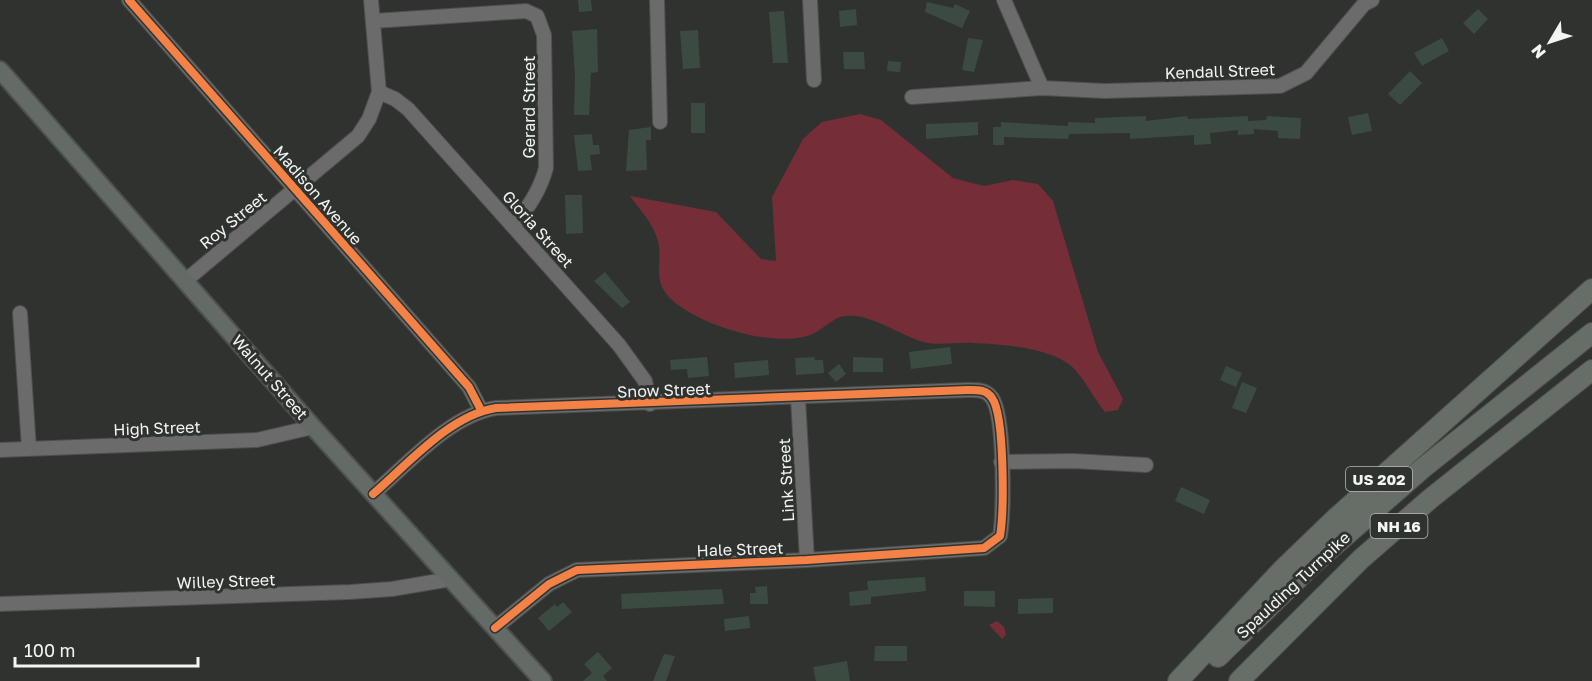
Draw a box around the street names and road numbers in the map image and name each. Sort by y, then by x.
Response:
street label: Gerard Street [519,56,539,158]
street label: Kendall Street [1165,59,1275,83]
street label: Madison Avenue [269,141,367,249]
street label: Gloria Street [498,186,578,272]
street label: Roy Street [195,187,271,253]
street label: Walnut Street [228,330,312,424]
street label: Snow Street [617,378,711,402]
street label: High Street [113,416,201,440]
street label: Link Street [774,438,798,522]
road number: US 202 [1346,467,1412,491]
road number: NH 16 [1370,514,1428,538]
street label: Spaulding Turnpike [1232,527,1354,643]
street label: Hale Street [696,537,784,561]
street label: Willey Street [176,569,276,593]

